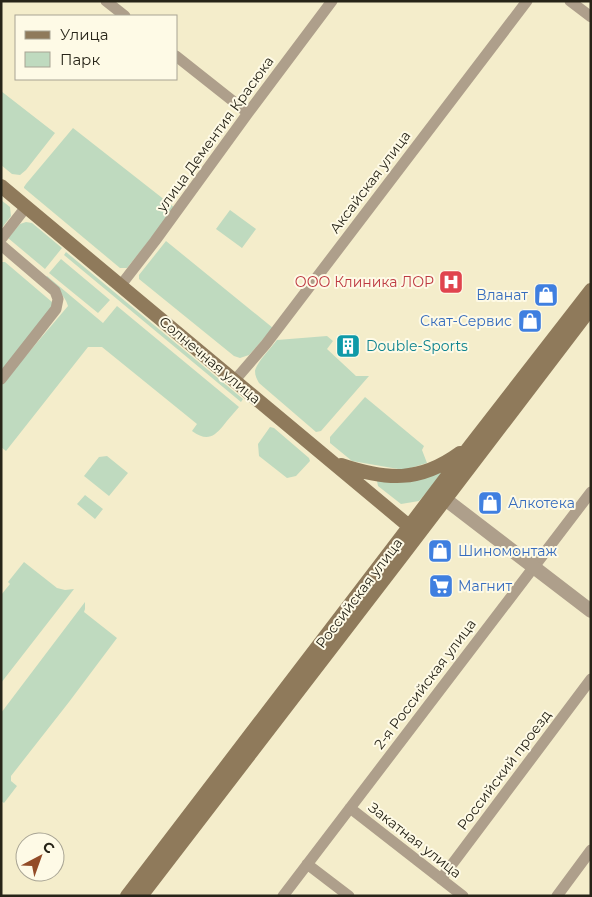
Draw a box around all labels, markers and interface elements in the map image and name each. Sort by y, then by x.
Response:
legend [15,15,178,80]
text: Улица [60,25,108,44]
text: Парк [60,50,100,69]
street label: улица Дементия Красюка [152,53,278,216]
street label: Аксайская улица [326,127,414,237]
hospital icon: ООО Клиника ЛОР [438,269,464,295]
place label: ООО Клиника ЛОР [295,273,434,291]
shop icon: Вланат [533,282,559,308]
place label: Вланат [476,286,528,304]
shop icon: Скат-Сервис [517,308,543,334]
street label: Солнечная улица [155,312,265,408]
place label: Скат-Сервис [420,312,512,330]
building icon: Double-Sports [335,333,361,359]
place label: Double-Sports [366,337,468,355]
shop icon: Алкотека [477,490,503,516]
place label: Алкотека [508,494,575,512]
street label: Российская улица [312,534,406,652]
shop icon: Шиномонтаж [427,538,453,564]
place label: Шиномонтаж [458,542,557,560]
supermarket icon: Магнит [428,573,454,599]
place label: Магнит [458,577,512,595]
street label: 2-я Российская улица [370,615,480,753]
street label: Российский проезд [453,706,555,834]
street label: Закатная улица [365,798,465,882]
north arrow [15,832,65,882]
text: С [39,837,58,857]

